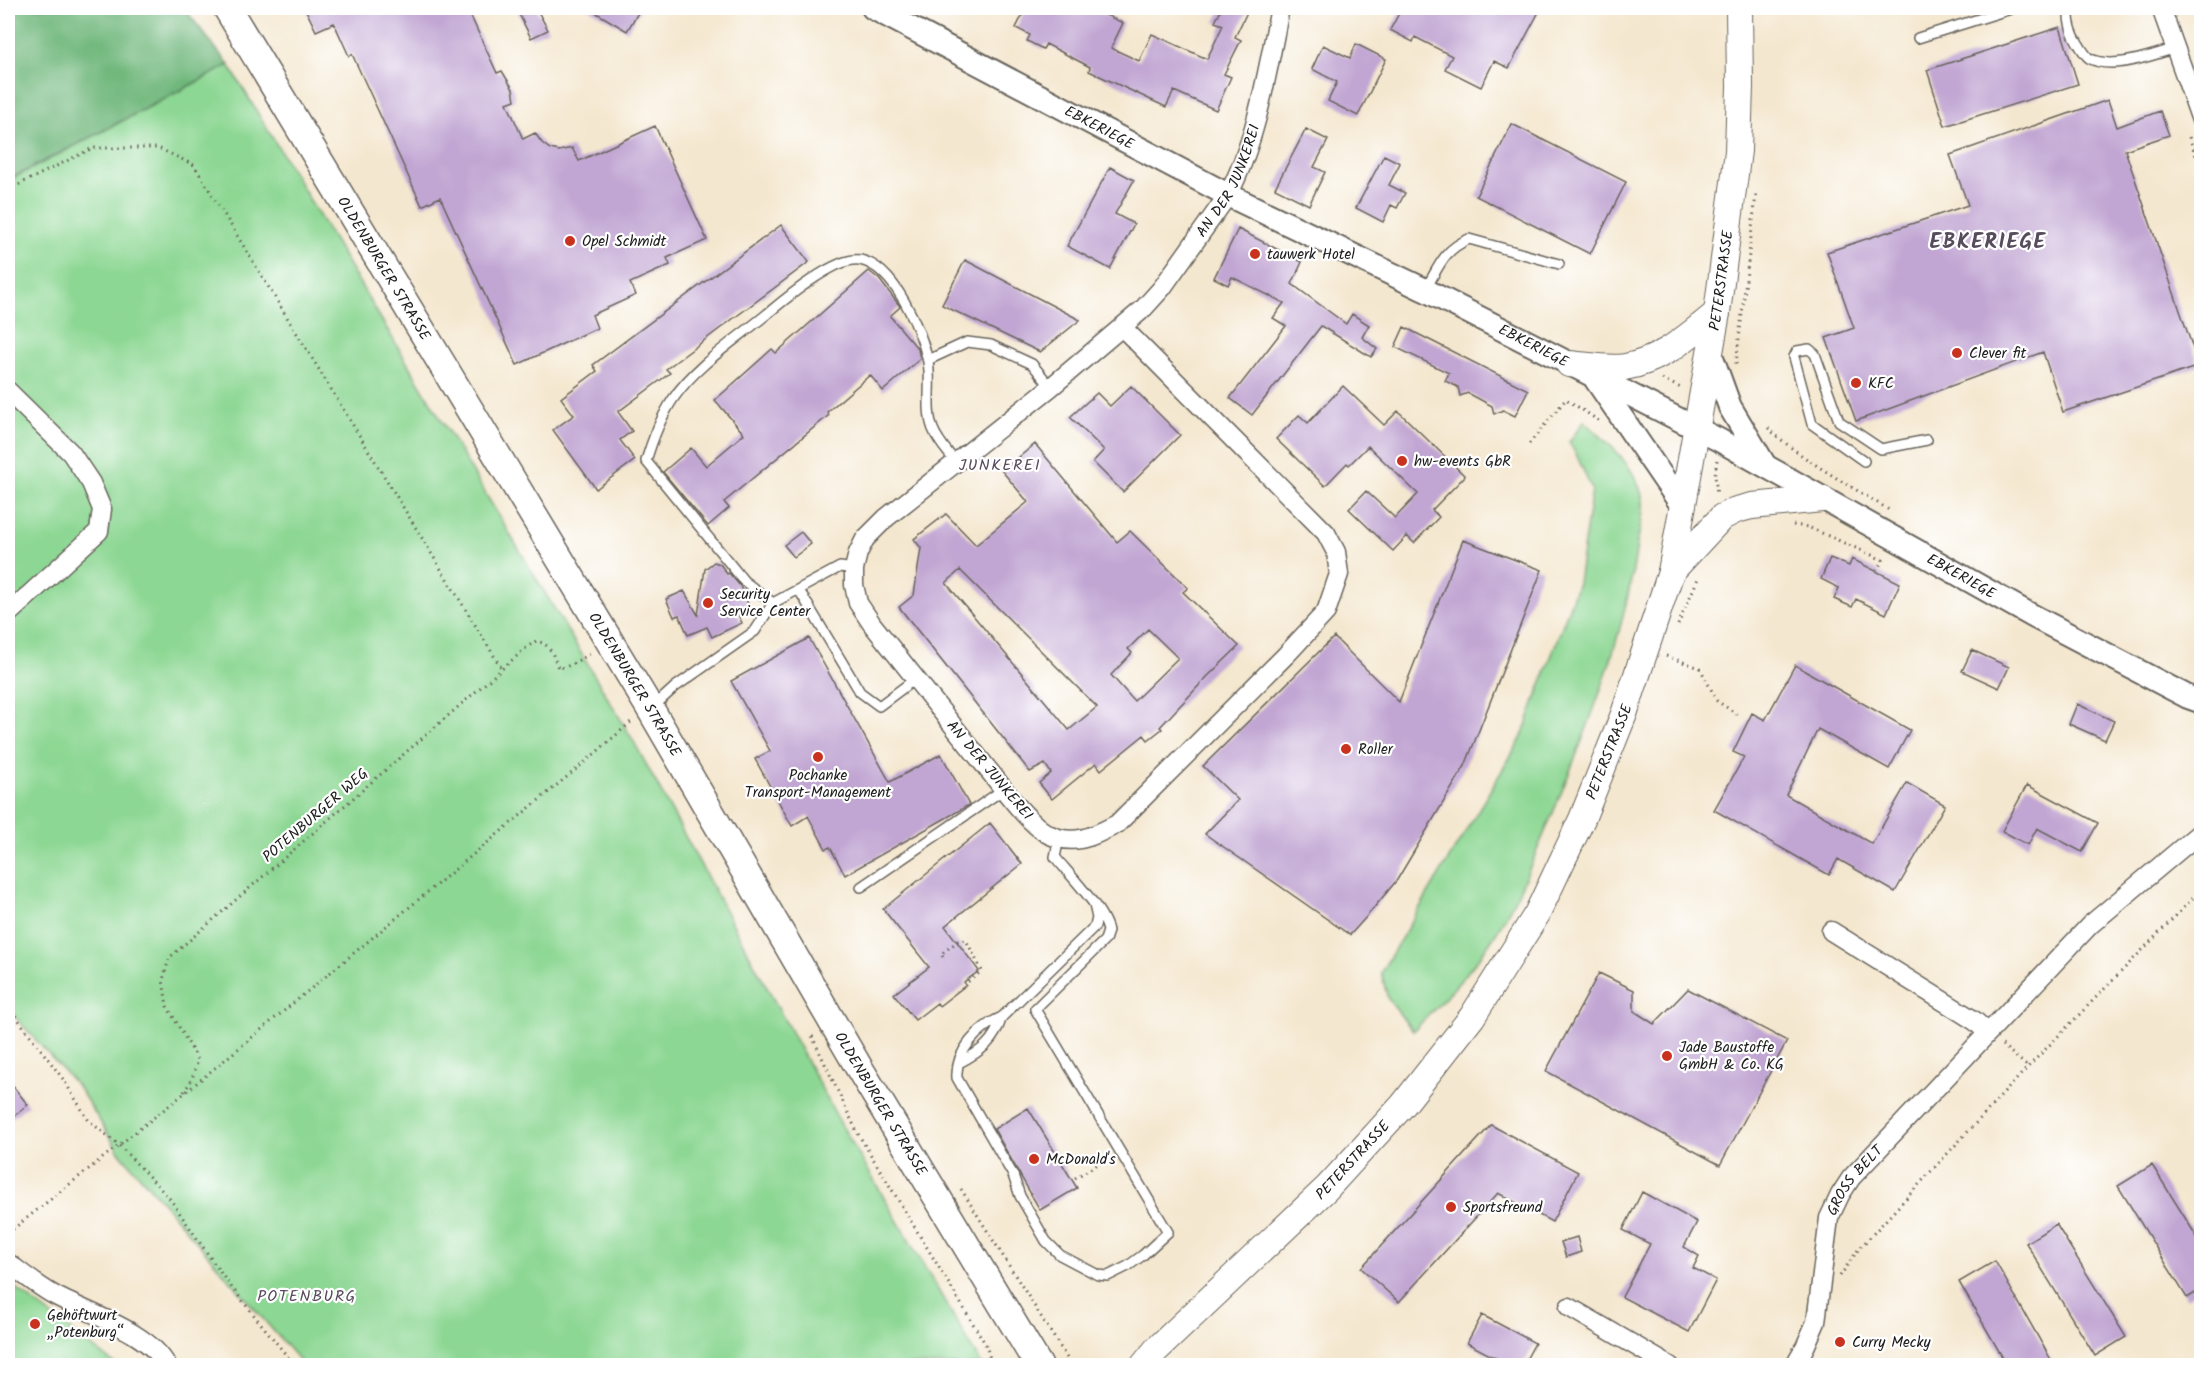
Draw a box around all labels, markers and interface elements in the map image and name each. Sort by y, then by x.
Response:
street label: EBKERIEGE [1060,100,1139,157]
street label: AN DER JUNKEREI [1191,121,1267,243]
street label: OLDENBURGER STRASSE [330,192,437,346]
district label: EBKERIEGE [1929,226,2047,259]
street label: PETERSTRASSE [1703,228,1741,333]
place label: Opel Schmidt [582,230,666,254]
marker: Opel Schmidt [563,234,577,248]
place label: tauwerk Hotel [1267,243,1355,267]
marker: tauwerk Hotel [1248,247,1262,261]
street label: EBKERIEGE [1494,318,1574,375]
place label: Clever fit [1969,342,2026,366]
marker: Clever fit [1950,346,1964,360]
place label: KFC [1868,372,1894,396]
marker: KFC [1849,376,1863,390]
place label: hw-events GbR [1414,450,1511,474]
district label: JUNKEREI [959,453,1041,478]
marker: hw-events GbR [1395,454,1409,468]
street label: EBKERIEGE [1922,548,2001,607]
place label: Security Service Center [720,583,811,624]
marker: Security Service Center [701,596,715,610]
street label: OLDENBURGER STRASSE [582,608,687,763]
street label: PETERSTRASSE [1580,700,1640,803]
street label: AN DER JUNKEREI [940,715,1039,826]
place label: Roller [1358,738,1394,762]
marker: Roller [1339,742,1353,756]
marker: Pochanke Transport-Management [811,750,825,764]
street label: POTENBURGER WEG [257,763,374,869]
place label: Pochanke Transport-Management [745,764,891,805]
street label: OLDENBURGER STRASSE [828,1027,933,1182]
place label: Jade Baustoffe GmbH & Co. KG [1679,1036,1784,1077]
marker: Jade Baustoffe GmbH & Co. KG [1660,1049,1674,1063]
street label: PETERSTRASSE [1310,1114,1397,1206]
street label: GROSS BELT [1821,1138,1891,1220]
place label: McDonald's [1046,1148,1116,1172]
marker: McDonald's [1027,1152,1041,1166]
place label: Sportsfreund [1463,1196,1543,1220]
marker: Sportsfreund [1444,1200,1458,1214]
district label: POTENBURG [257,1284,357,1309]
place label: Gehöftwurt „Potenburg“ [47,1304,124,1345]
marker: Gehöftwurt „Potenburg“ [28,1317,42,1331]
place label: Curry Mecky [1852,1331,1931,1355]
marker: Curry Mecky [1833,1335,1847,1349]

